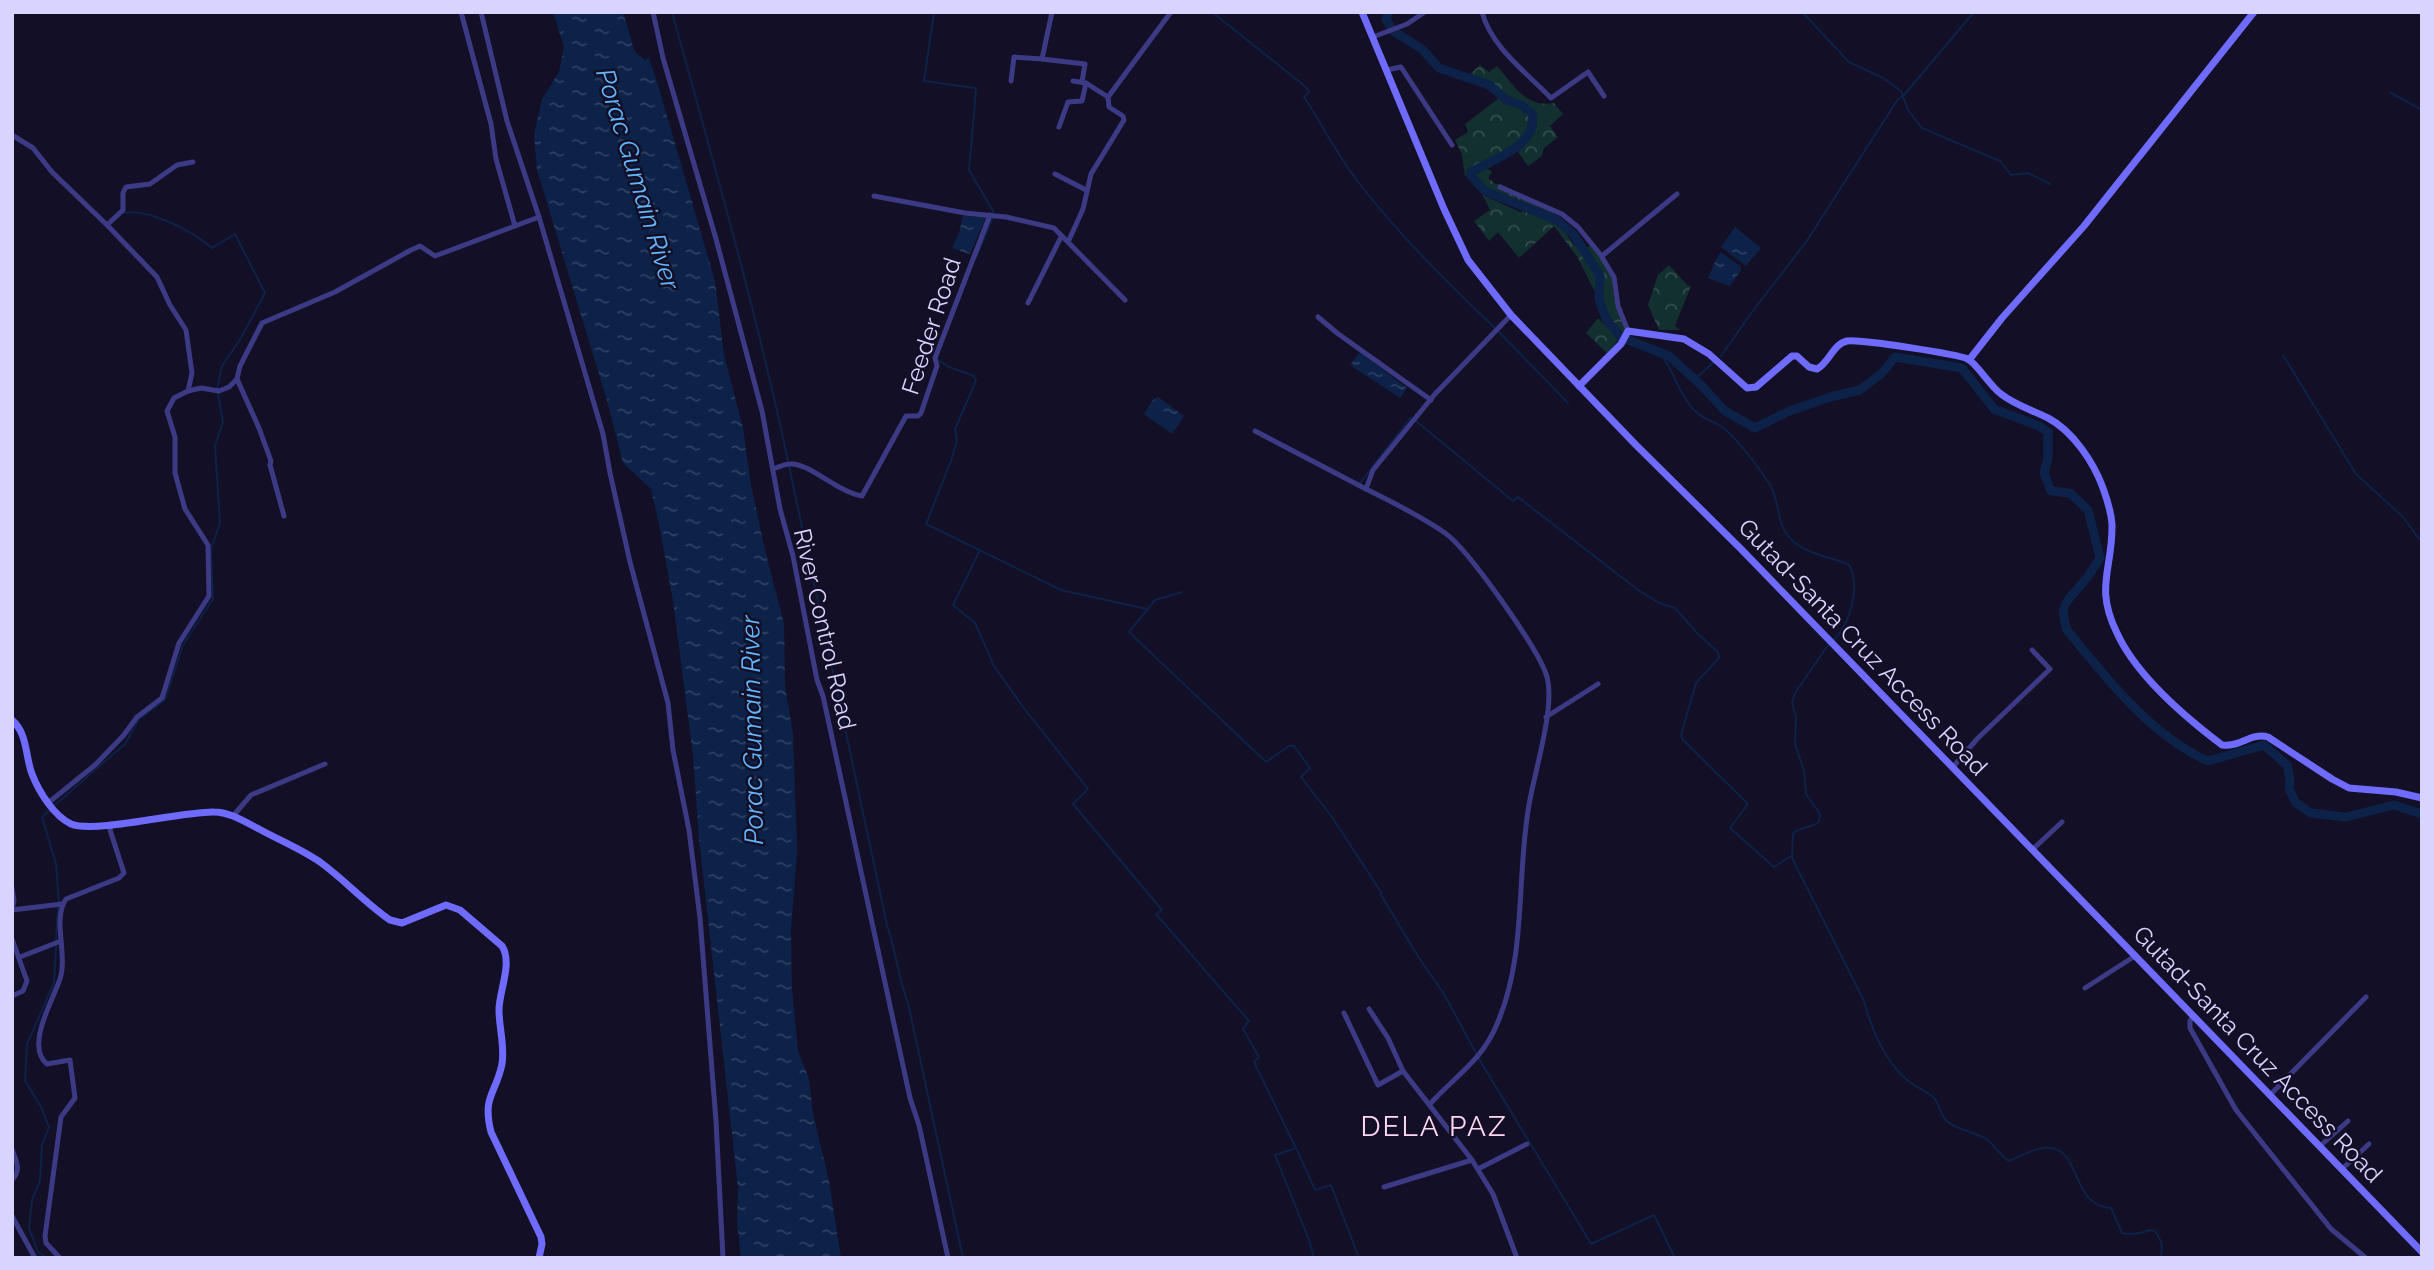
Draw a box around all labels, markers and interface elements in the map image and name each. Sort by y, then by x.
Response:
water label: Porac Gumain River [590,65,686,294]
street label: Feeder Road [895,254,967,398]
street label: Gutad-Santa Cruz Access Road [1733,513,1993,781]
street label: River Control Road [788,526,862,732]
water label: Porac Gumain River [735,614,769,845]
street label: Gutad-Santa Cruz Access Road [2128,920,2388,1188]
district label: DELA PAZ [1360,1110,1508,1143]

